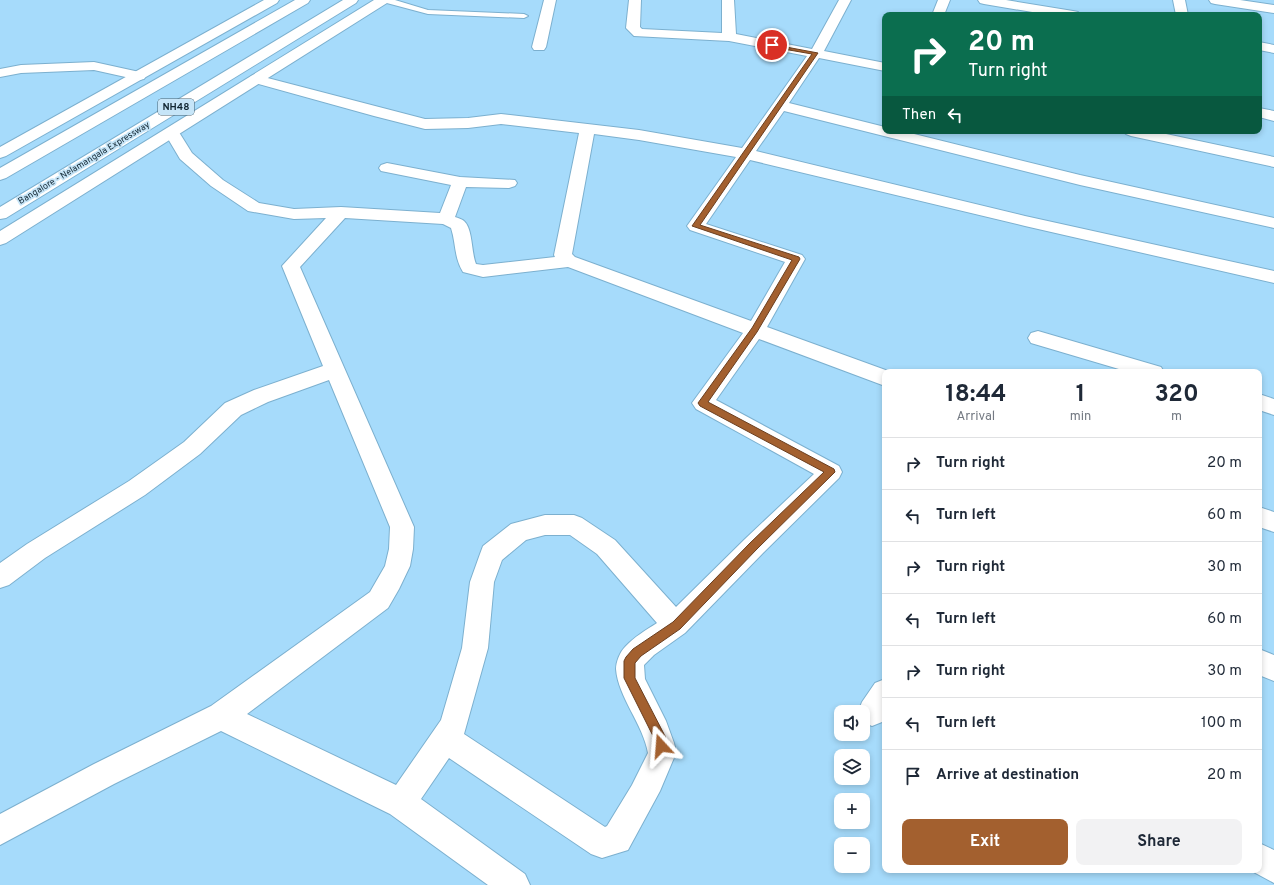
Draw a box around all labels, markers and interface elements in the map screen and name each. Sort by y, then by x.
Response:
text: 20 m [968,25,1035,61]
pin [755,28,789,62]
icon: right [902,28,954,80]
icon: arrive [761,34,783,56]
text: Turn right [968,60,1048,83]
road number: NH48 [158,99,194,115]
icon: left [944,104,966,126]
text: Then [902,106,936,125]
street label: Bangalore - Nelamangala Expressway [16,119,152,207]
text: 18:44 [945,380,1007,410]
text: 1 [1076,380,1085,410]
text: 320 [1154,380,1199,410]
text: Arrival [956,409,995,425]
text: min [1070,409,1091,425]
text: m [1171,409,1182,425]
icon: right [902,453,924,475]
text: Turn right [936,454,1005,473]
text: 20 m [1207,454,1242,473]
icon: left [902,505,924,527]
text: Turn left [936,506,996,525]
text: 60 m [1207,506,1242,525]
icon: right [902,557,924,579]
text: Turn right [936,558,1005,577]
text: 30 m [1207,558,1242,577]
icon: left [902,609,924,631]
text: Turn left [936,610,996,629]
text: 60 m [1207,610,1242,629]
icon: right [902,661,924,683]
text: Turn right [936,662,1005,681]
text: 30 m [1207,662,1242,681]
map controls [834,705,870,873]
button: sound [834,705,870,741]
icon: left [902,713,924,735]
text: Turn left [936,714,996,733]
text: 100 m [1201,714,1242,733]
position arrow [640,725,682,767]
button: layers [834,749,870,785]
icon: arrive [902,765,924,787]
text: Arrive at destination [936,766,1079,785]
text: 20 m [1207,766,1242,785]
button: + [834,793,870,829]
button: Exit [902,819,1068,865]
button: Share [1076,819,1242,865]
button: − [834,837,870,873]

